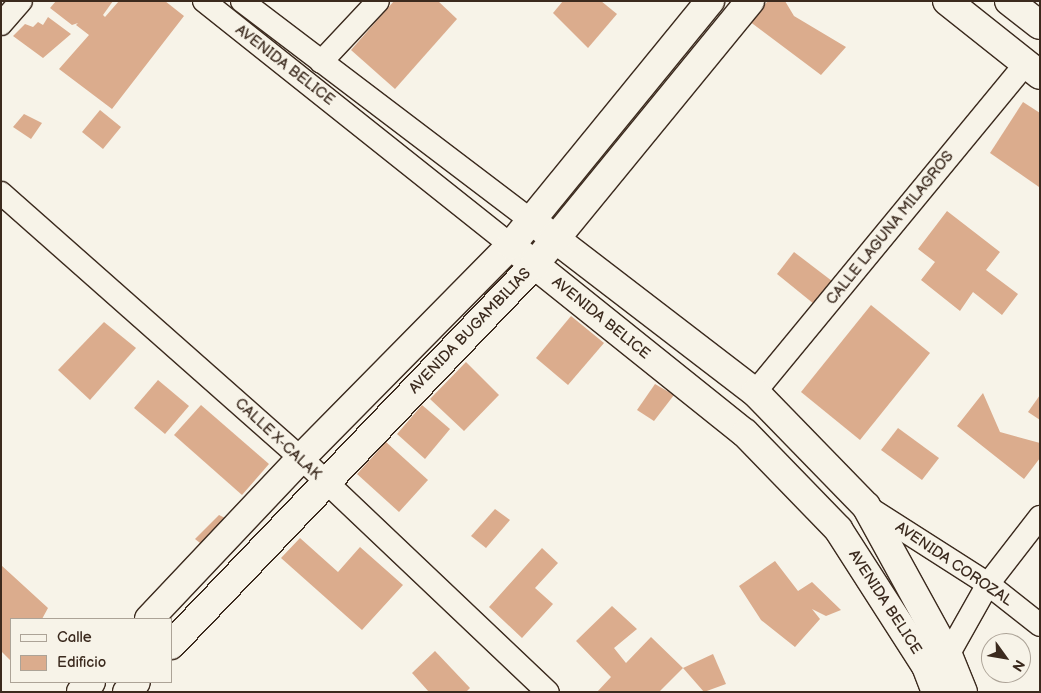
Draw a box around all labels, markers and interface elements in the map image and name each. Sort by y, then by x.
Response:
street label: AVENIDA BELICE [232,21,338,109]
street label: CALLE LAGUNA MILAGROS [822,148,958,308]
street label: AVENIDA BUGAMBILIAS [405,265,535,397]
street label: AVENIDA BELICE [548,273,654,363]
street label: CALLE X-CALAK [231,394,325,484]
street label: AVENIDA COROZAL [892,518,1016,610]
street label: AVENIDA BELICE [845,547,925,657]
legend [10,618,172,683]
text: Calle [57,628,92,647]
north arrow [981,633,1031,683]
text: Edificio [57,653,106,672]
text: N [1008,657,1028,675]

